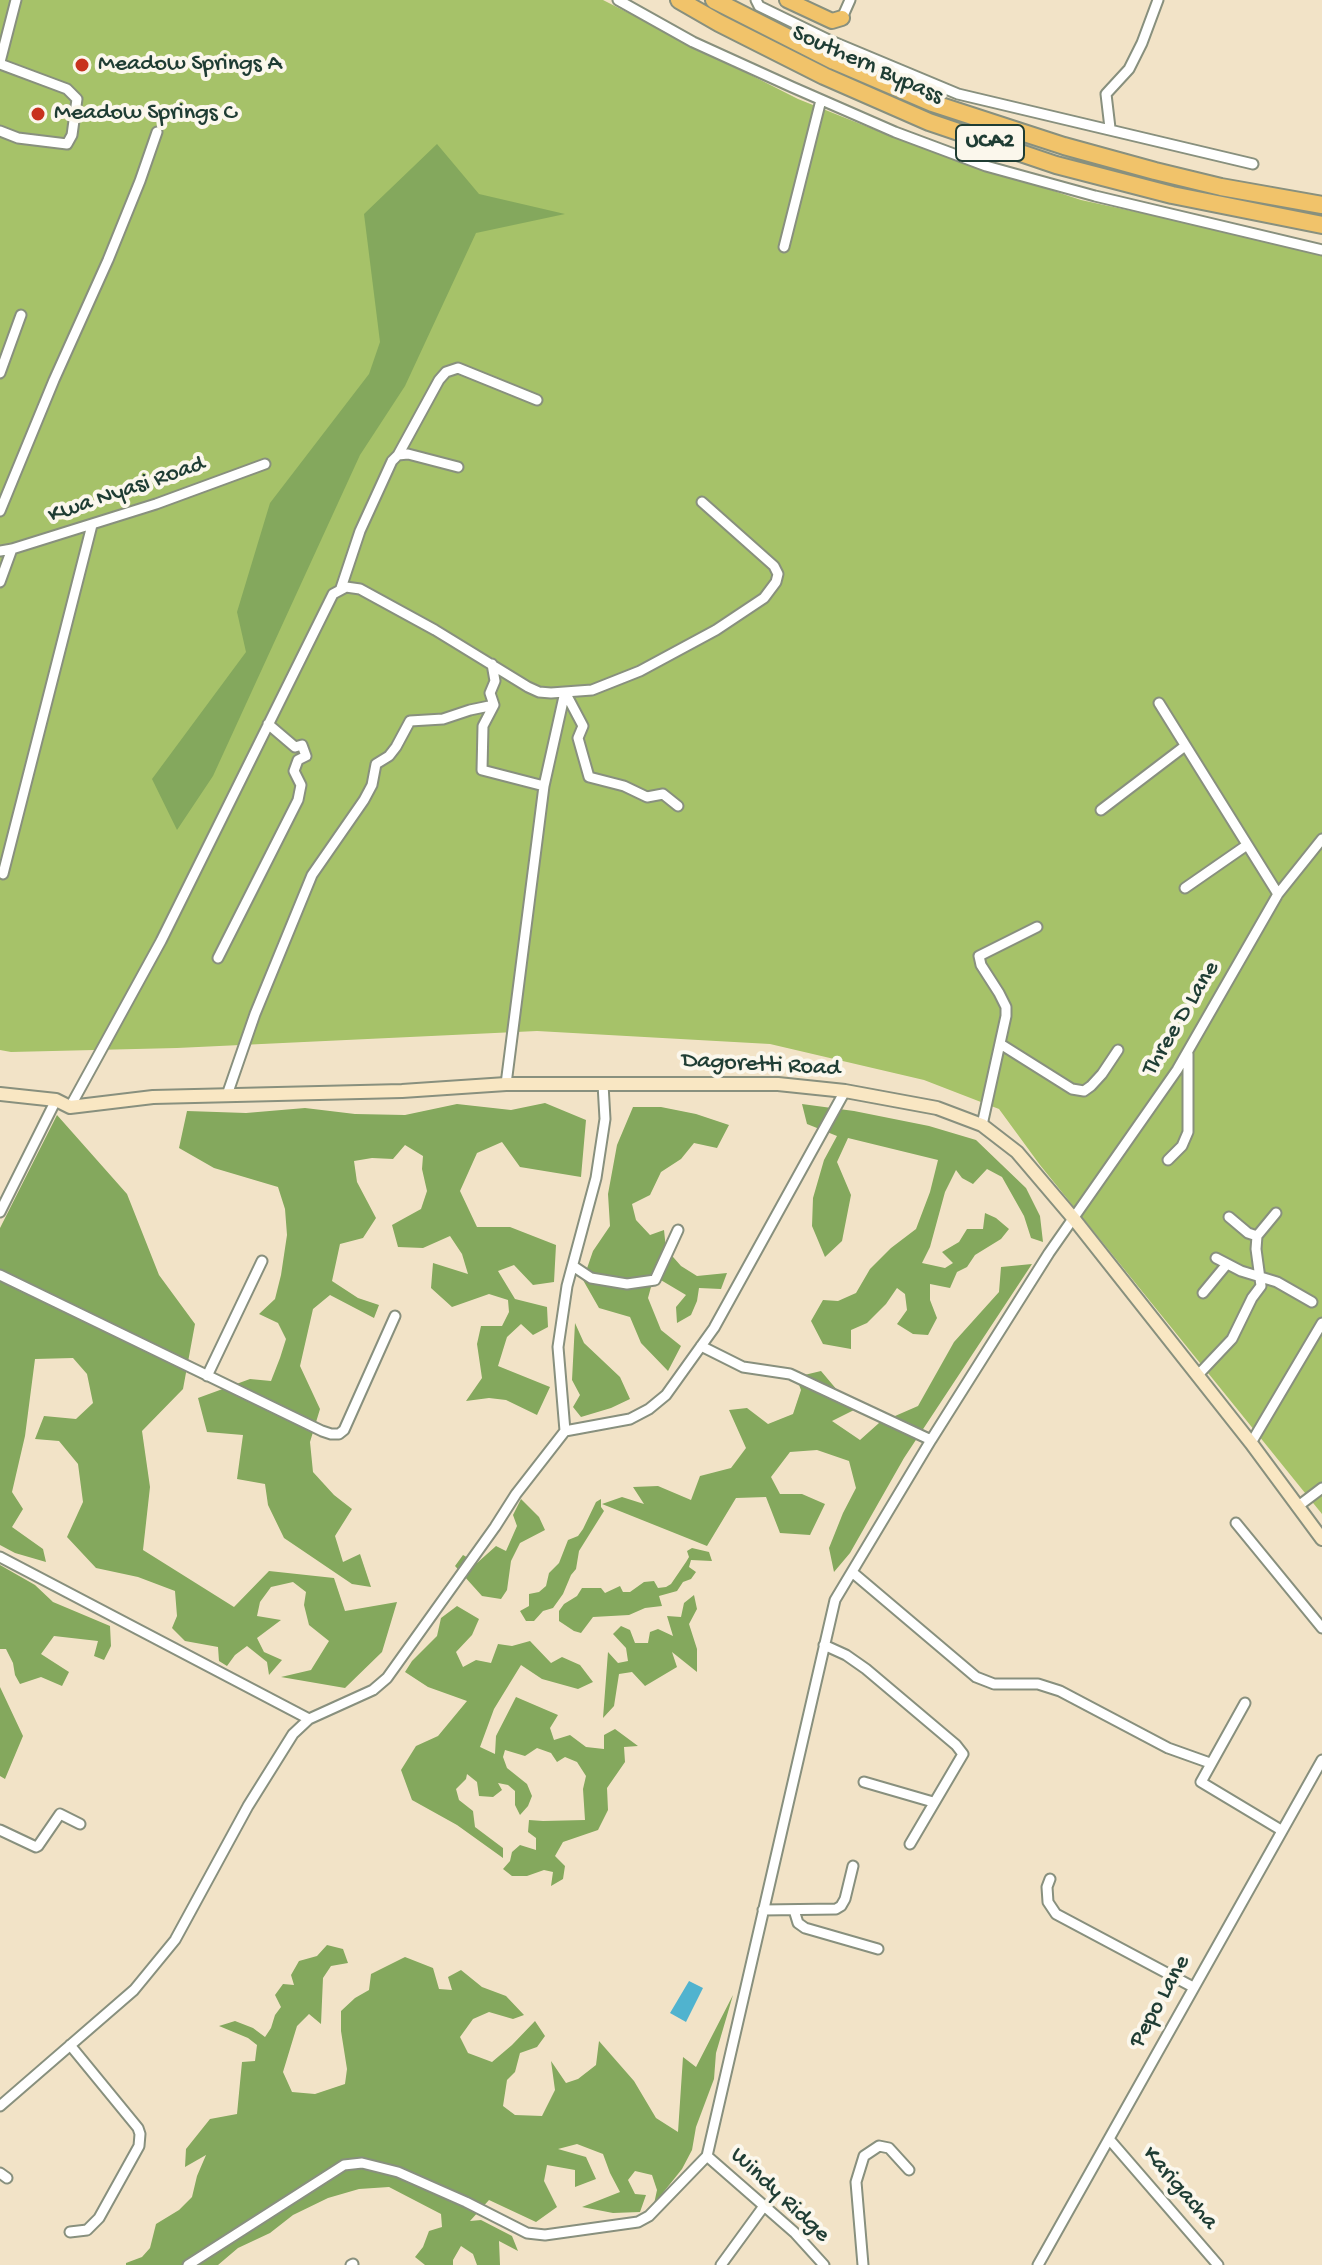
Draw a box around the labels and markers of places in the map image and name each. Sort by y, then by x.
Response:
place label: Meadow Springs A [98,51,282,79]
marker: Meadow Springs A [73,56,91,74]
place label: Meadow Springs C [54,100,236,128]
marker: Meadow Springs C [29,105,47,123]

